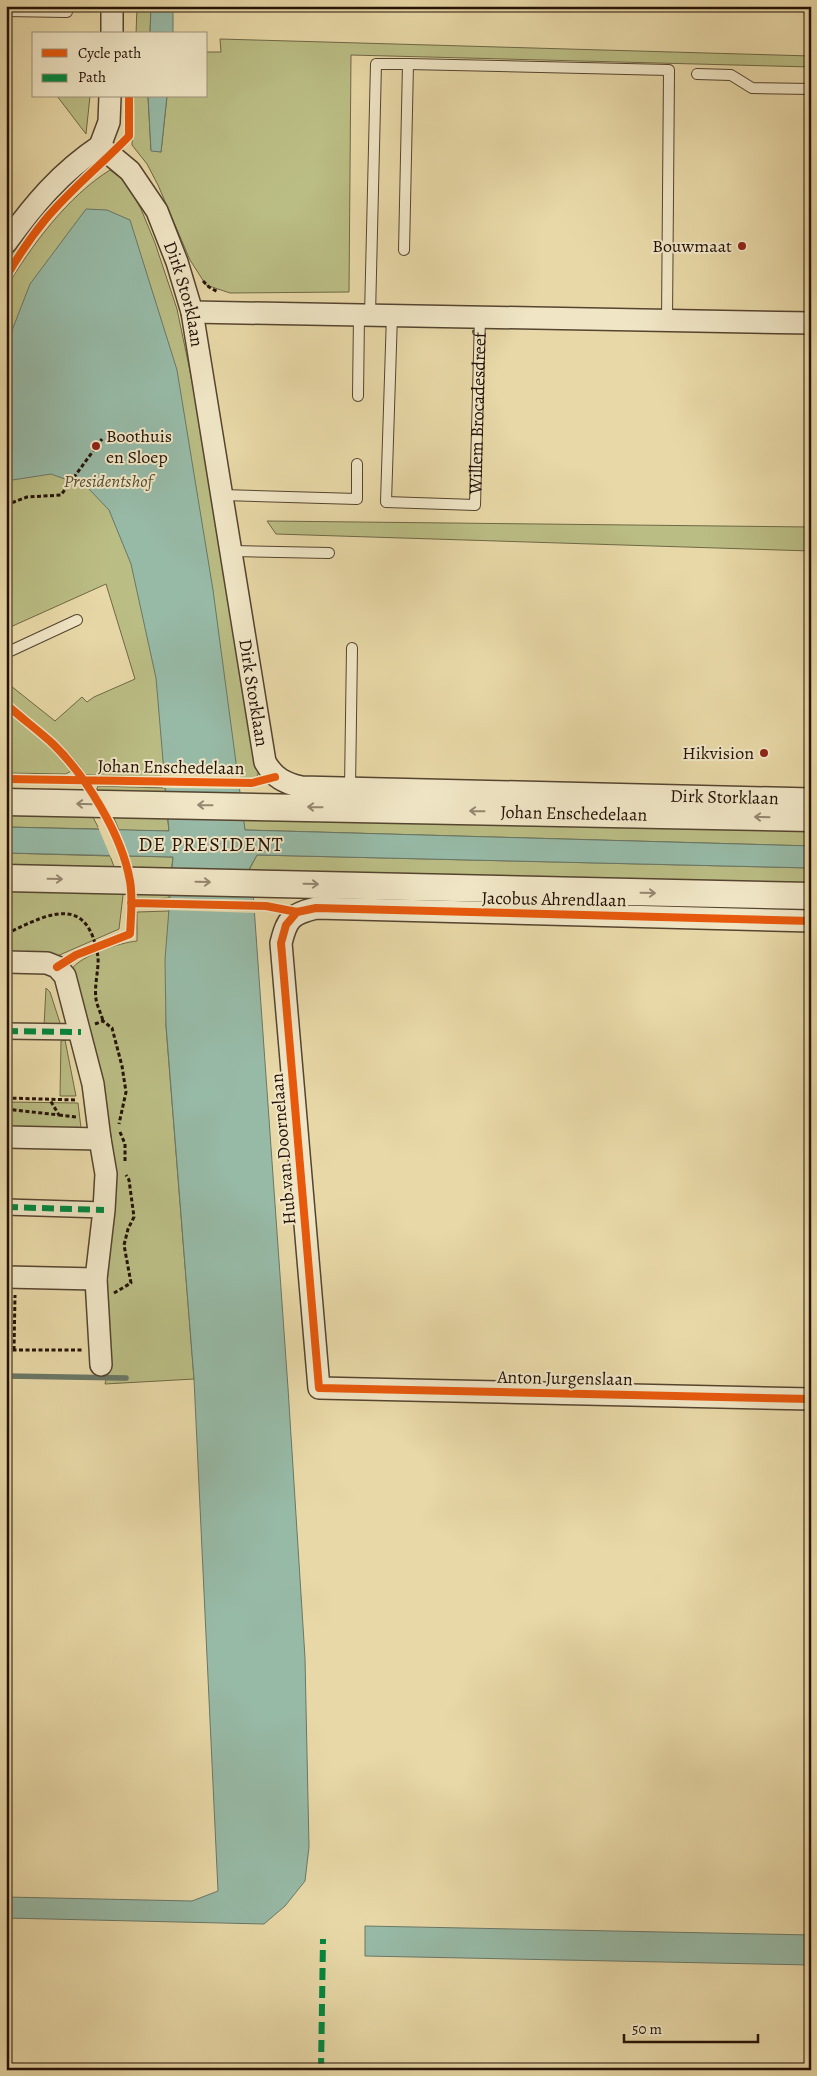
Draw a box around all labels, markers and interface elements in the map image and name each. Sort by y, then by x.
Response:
legend [32,32,208,98]
text: Cycle path [78,43,141,63]
text: Path [78,67,106,87]
place label: Bouwmaat [652,234,732,258]
street label: Dirk Storklaan [158,238,209,349]
marker: Bouwmaat [736,240,748,252]
street label: Willem Brocadesdreef [463,329,492,496]
place label: Boothuis en Sloep [106,424,172,469]
marker: Boothuis en Sloep [90,440,102,452]
park label: Presidentshof [64,469,156,493]
street label: Dirk Storklaan [233,637,274,748]
place label: Hikvision [682,741,754,765]
marker: Hikvision [758,747,770,759]
street label: Johan Enschedelaan [97,754,245,780]
street label: Dirk Storklaan [670,784,779,810]
one-way arrow [76,800,92,809]
one-way arrow [197,800,214,810]
street label: Johan Enschedelaan [500,800,648,827]
one-way arrow [307,803,323,812]
one-way arrow [469,806,486,816]
one-way arrow [754,813,770,822]
district label: DE PRESIDENT [138,831,284,858]
one-way arrow [46,874,63,884]
one-way arrow [195,877,211,887]
one-way arrow [303,880,319,889]
street label: Jacobus Ahrendlaan [481,886,627,912]
one-way arrow [640,888,656,897]
street label: Hub van Doornelaan [264,1072,302,1226]
street label: Anton Jurgenslaan [496,1365,633,1391]
scale bar [624,2011,758,2043]
text: 50 m [632,2019,662,2039]

